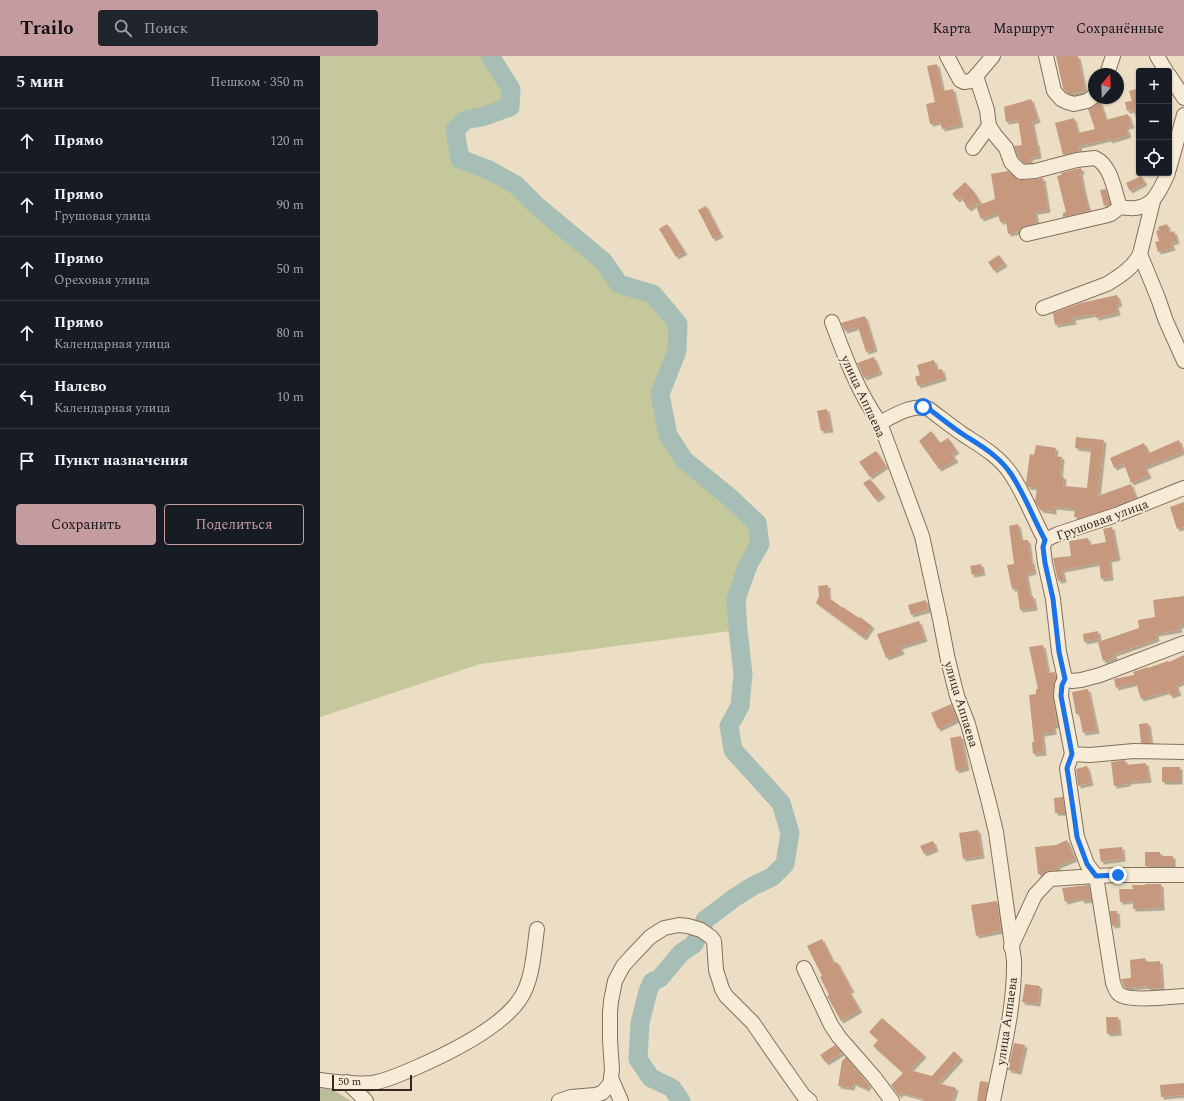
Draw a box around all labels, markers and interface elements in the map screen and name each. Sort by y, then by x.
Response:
search box [98,10,378,46]
text: Trailo [20,14,74,43]
icon: search [112,17,134,39]
text: Поиск [144,17,188,40]
text: Карта [933,18,971,39]
text: Маршрут [993,18,1054,39]
text: Сохранённые [1076,18,1164,39]
north arrow [1088,68,1124,104]
map controls [1136,68,1172,176]
button: + [1136,68,1172,104]
text: 5 мин [16,69,64,95]
text: Пешком · 350 m [210,72,304,92]
button: − [1136,104,1172,140]
text: Прямо [54,129,103,152]
icon: ahead [16,130,38,152]
text: 120 m [270,131,304,151]
button: locate [1136,140,1172,176]
text: Прямо [54,183,103,206]
icon: ahead [16,194,38,216]
text: 90 m [277,195,304,215]
text: Грушовая улица [54,206,151,226]
text: Прямо [54,247,103,270]
icon: ahead [16,258,38,280]
text: 50 m [277,259,304,279]
text: Ореховая улица [54,270,150,290]
text: Прямо [54,311,103,334]
icon: ahead [16,322,38,344]
text: 80 m [277,323,304,343]
text: Календарная улица [54,334,170,354]
street label: улица Аппаева [835,351,891,442]
text: Налево [54,375,107,398]
icon: left [16,386,38,408]
text: 10 m [277,387,304,407]
text: Календарная улица [54,398,170,418]
route start [914,398,932,416]
text: Пункт назначения [54,449,188,472]
icon: arrive [16,450,38,472]
street label: Грушовая улица [1053,494,1152,546]
button: Сохранить [16,504,156,545]
button: Поделиться [164,504,304,545]
street label: улица Аппаева [938,658,984,750]
route end [1109,866,1127,884]
street label: улица Аппаева [991,975,1023,1068]
scale bar [332,1073,412,1092]
text: 50 m [338,1073,361,1090]

